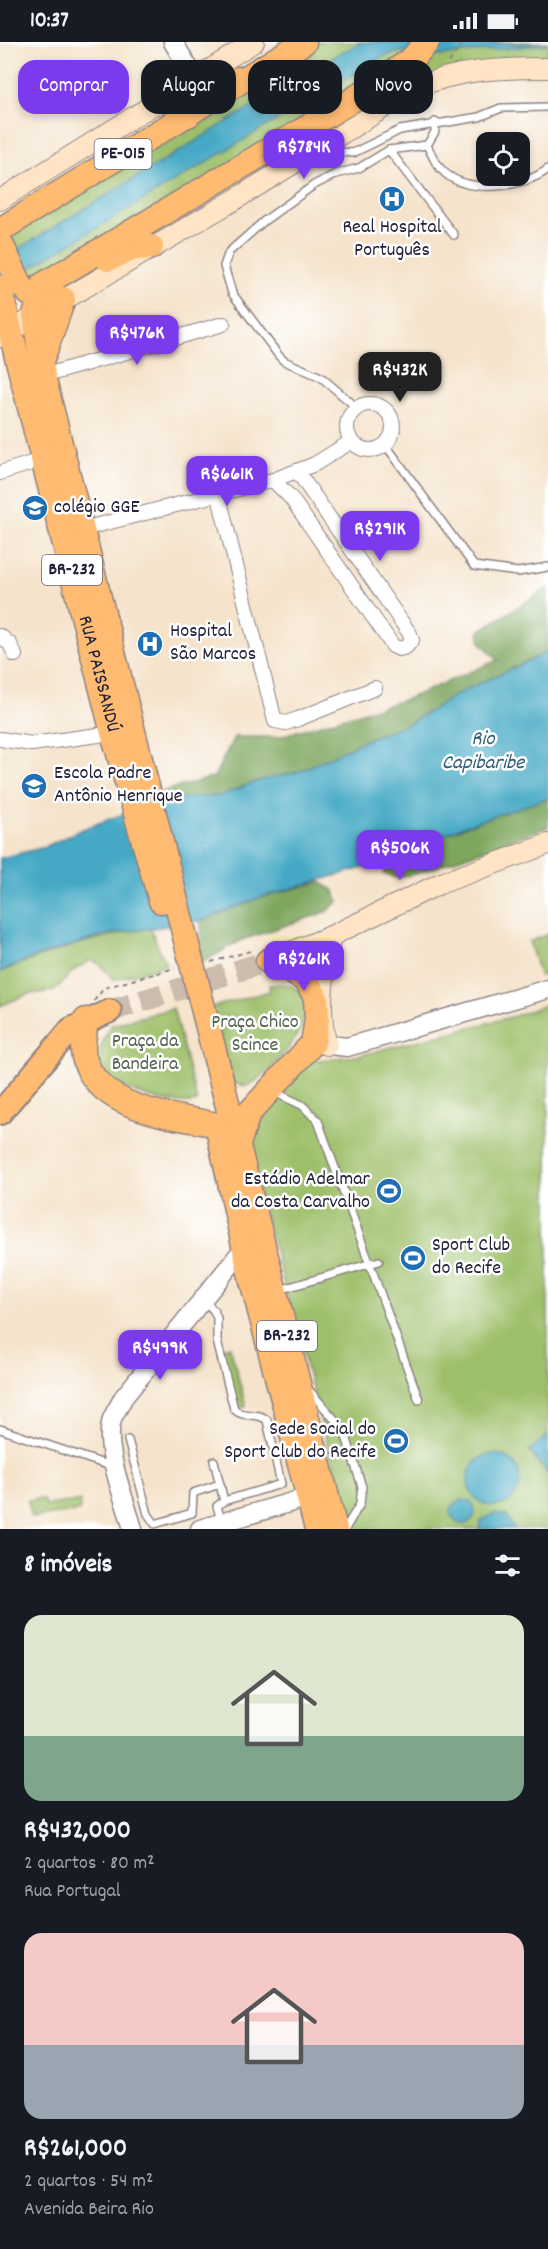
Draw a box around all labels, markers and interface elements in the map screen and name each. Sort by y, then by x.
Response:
text: 10:37 [30,6,69,37]
chip: Comprar [18,60,129,114]
chip: Alugar [141,60,236,114]
chip: Filtros [248,60,342,114]
chip: Novo [354,60,433,114]
pin: R$784K [255,129,353,180]
map controls [476,132,530,186]
button: locate [476,132,530,186]
text: R$784K [277,134,331,162]
road number: PE-015 [94,139,152,169]
hospital icon: Real Hospital Português [377,184,407,214]
place label: Real Hospital Português [342,214,442,265]
pin: R$476K [88,315,186,366]
text: R$476K [110,320,164,348]
pin: R$432K [351,352,449,403]
text: R$432K [372,357,428,385]
pin: R$661K [178,456,276,507]
text: R$661K [200,461,254,489]
school or university icon: colégio GGE [20,493,50,523]
place label: colégio GGE [54,494,140,522]
pin: R$291K [331,511,429,562]
text: R$291K [354,516,406,544]
road number: BR-232 [42,555,102,585]
street label: RUA PAISSANDÚ [70,613,126,735]
place label: Hospital São Marcos [170,618,256,669]
hospital icon: Hospital São Marcos [135,629,165,659]
water label: Rio Capibaribe [442,725,526,779]
place label: Escola Padre Antônio Henrique [54,760,183,811]
school or university icon: Escola Padre Antônio Henrique [19,771,49,801]
pin: R$506K [351,830,449,881]
text: R$506K [370,835,430,863]
pin: R$261K [255,941,353,992]
text: R$261K [278,946,330,974]
park label: Praça Chico Scince [211,1009,299,1060]
park label: Praça da Bandeira [112,1028,179,1079]
place label: Estádio Adelmar da Costa Carvalho [231,1166,371,1217]
sports icon: Estádio Adelmar da Costa Carvalho [374,1176,404,1206]
place label: Sport Club do Recife [432,1232,510,1283]
sports icon: Sport Club do Recife [398,1243,428,1273]
road number: BR-232 [257,1321,317,1351]
pin: R$499K [111,1330,209,1381]
text: R$499K [132,1335,188,1363]
place label: Sede Social do Sport Club do Recife [224,1416,376,1467]
sports icon: Sede Social do Sport Club do Recife [381,1426,411,1456]
text: 8 imóveis [24,1547,113,1584]
icon: filters [491,1549,524,1582]
icon: home [220,1654,328,1762]
text: R$432,000 [24,1813,131,1850]
text: 2 quartos · 80 m² [24,1850,155,1878]
text: Rua Portugal [24,1878,121,1906]
icon: home [220,1972,328,2080]
text: R$261,000 [24,2131,127,2168]
text: 2 quartos · 54 m² [24,2168,153,2196]
text: Avenida Beira Rio [24,2196,154,2224]

